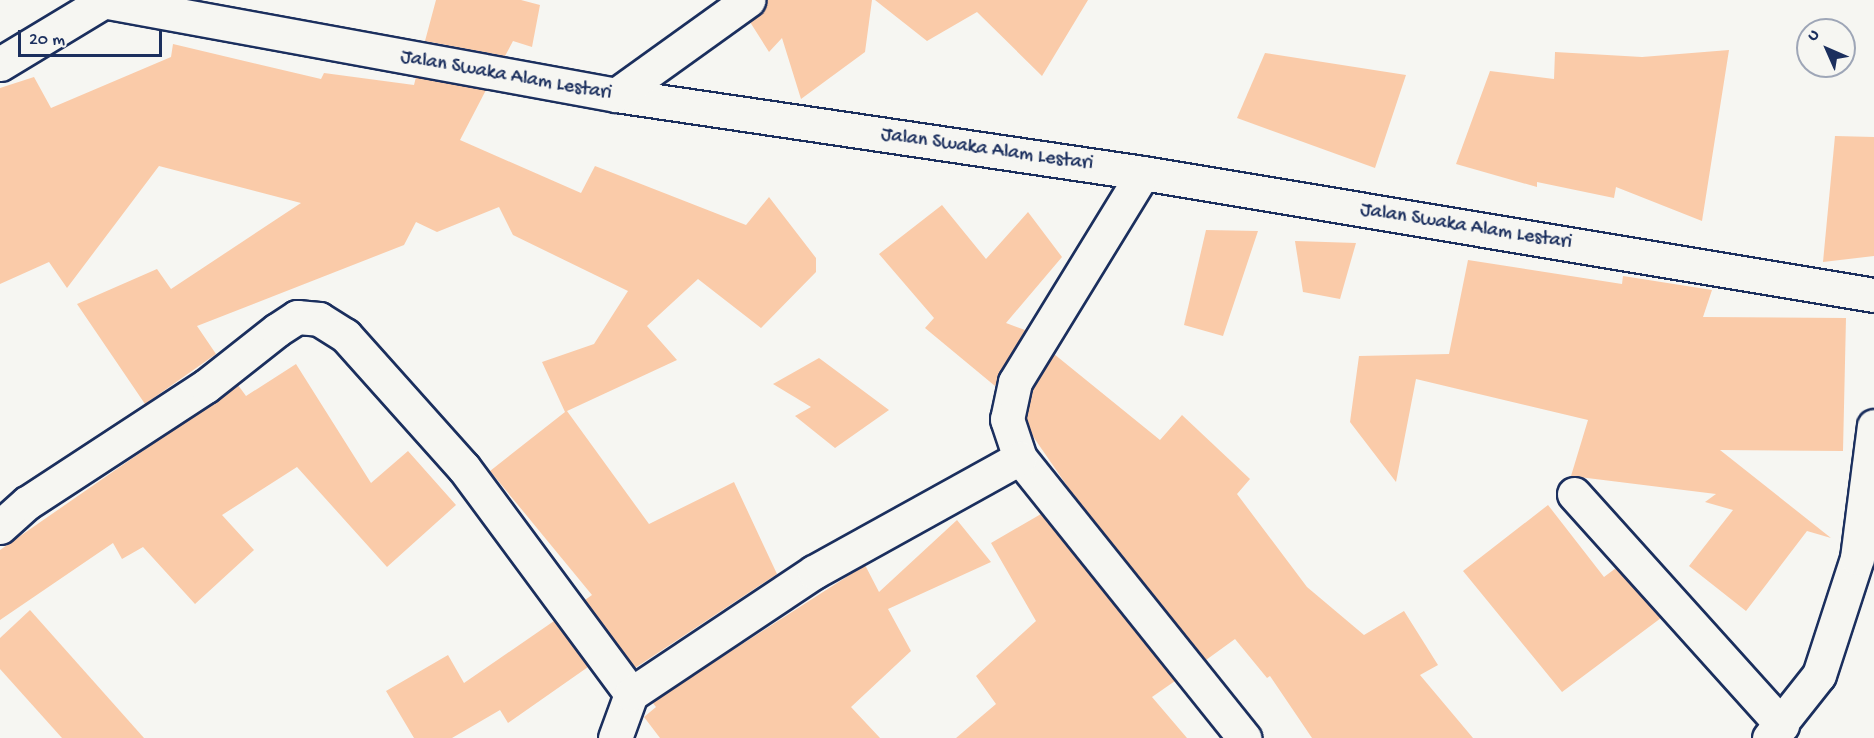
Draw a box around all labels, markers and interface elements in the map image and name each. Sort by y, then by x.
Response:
scale bar [21,18,165,56]
north arrow [1796,18,1856,78]
text: U [1804,26,1824,46]
text: 20 m [29,30,65,51]
street label: Jalan Swaka Alam Lestari [399,46,613,106]
street label: Jalan Swaka Alam Lestari [879,123,1095,177]
street label: Jalan Swaka Alam Lestari [1358,198,1574,256]

